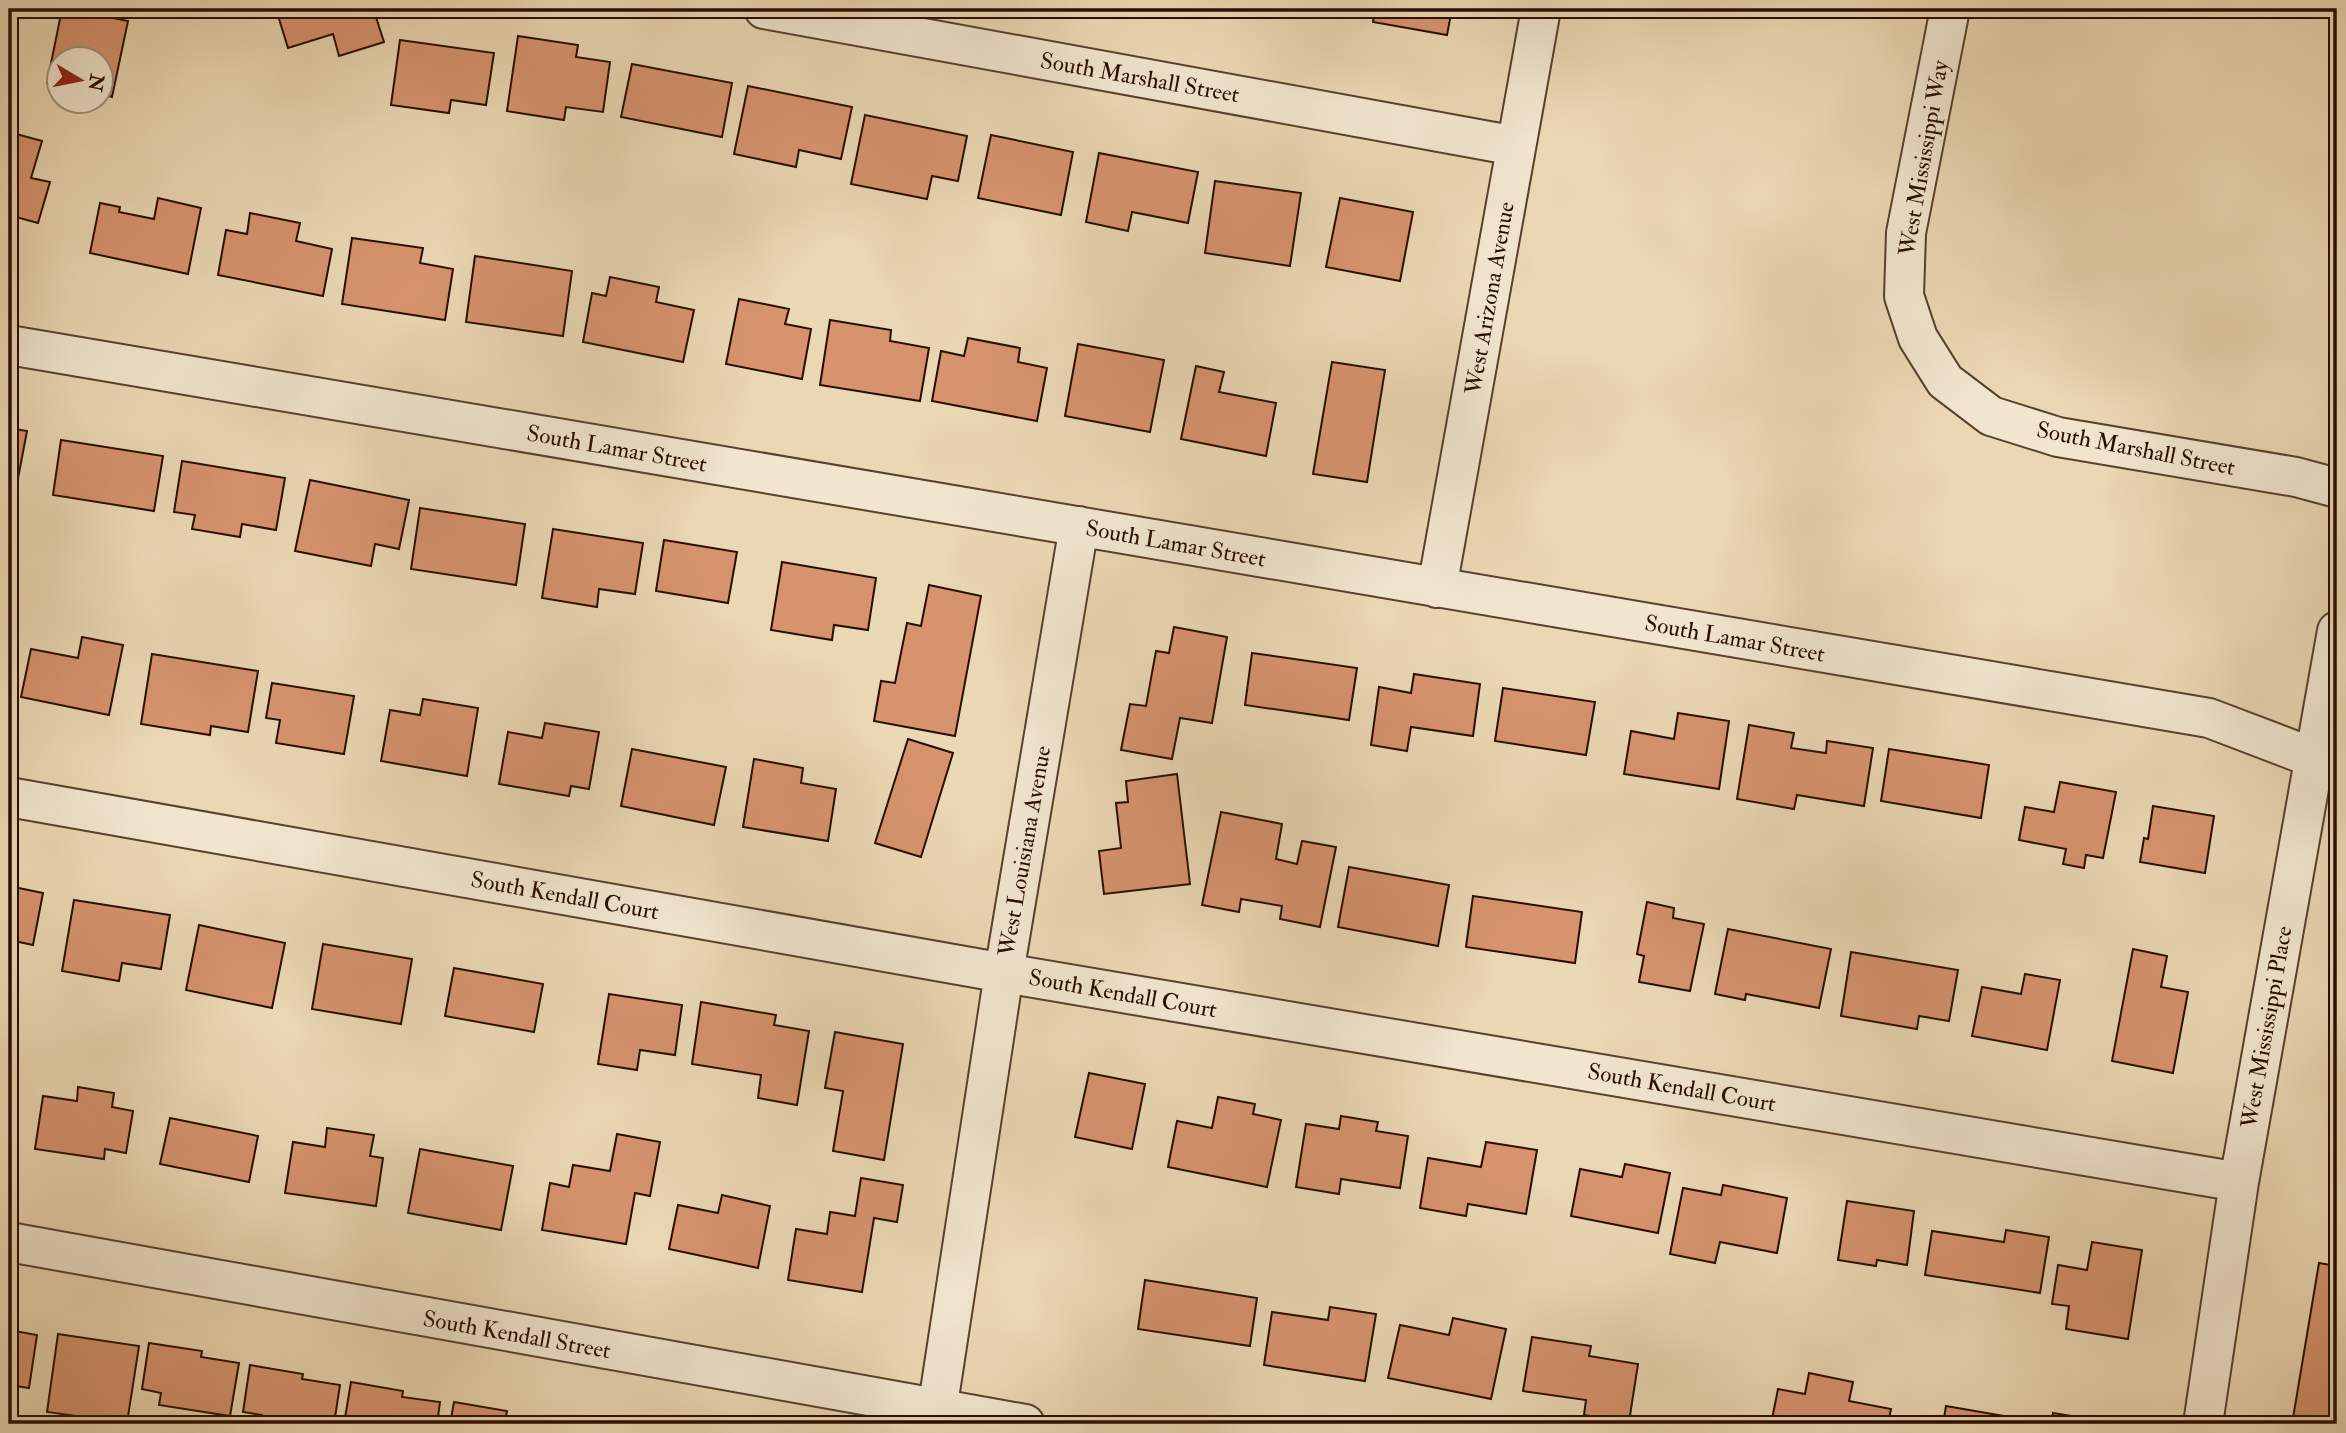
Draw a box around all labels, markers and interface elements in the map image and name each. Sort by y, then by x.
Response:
north arrow [46,46,116,116]
street label: South Marshall Street [1038,46,1242,109]
street label: West Mississippi Way [1892,57,1956,259]
text: N [82,71,109,94]
street label: West Arizona Avenue [1458,199,1521,398]
street label: South Marshall Street [2034,415,2238,482]
street label: South Lamar Street [525,418,709,479]
street label: South Lamar Street [1084,513,1268,574]
street label: South Lamar Street [1643,608,1827,669]
street label: West Louisiana Avenue [992,743,1057,960]
street label: South Kendall Court [469,865,661,926]
street label: West Mississippi Place [2234,923,2300,1132]
street label: South Kendall Court [1027,963,1219,1024]
street label: South Kendall Court [1586,1057,1778,1118]
street label: South Kendall Street [421,1304,613,1365]

